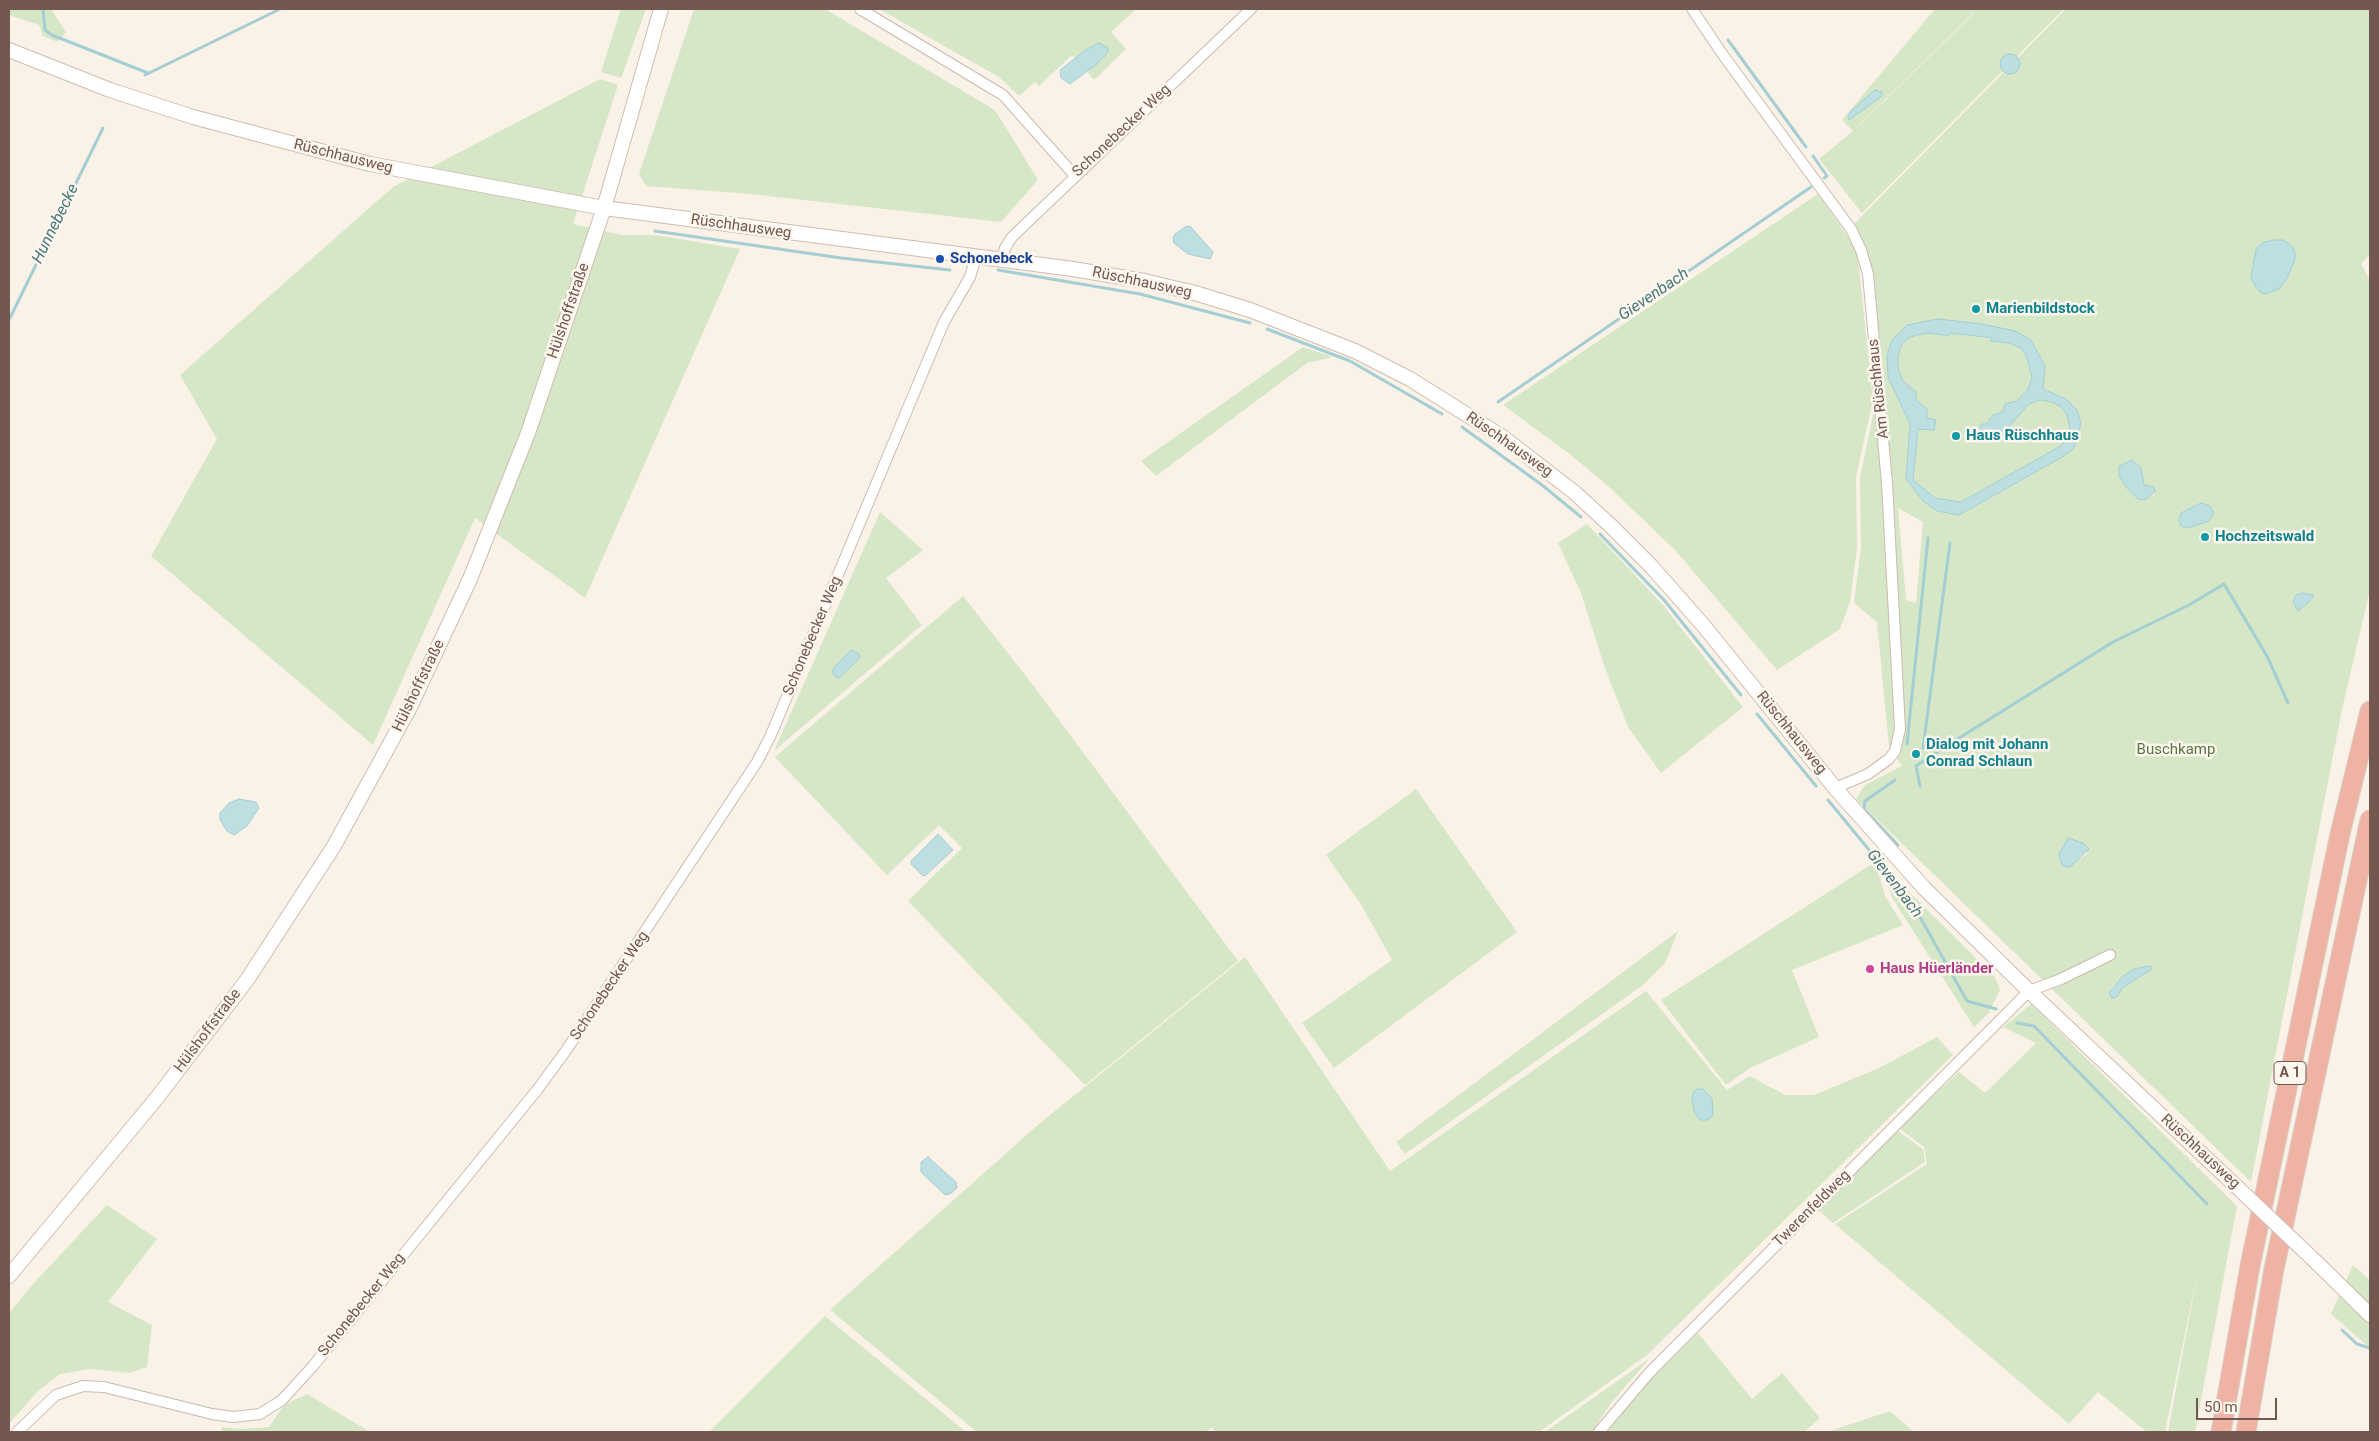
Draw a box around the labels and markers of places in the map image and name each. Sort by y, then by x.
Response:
place label: Schonebeck [950,250,1033,268]
marker: Schonebeck [934,253,946,265]
place label: Marienbildstock [1986,300,2095,318]
marker: Marienbildstock [1970,303,1982,315]
place label: Haus Rüschhaus [1966,427,2079,445]
marker: Haus Rüschhaus [1950,430,1962,442]
place label: Hochzeitswald [2215,528,2314,546]
marker: Hochzeitswald [2199,531,2211,543]
place label: Dialog mit Johann Conrad Schlaun [1926,736,2048,771]
marker: Dialog mit Johann Conrad Schlaun [1910,748,1922,760]
place label: Haus Hüerländer [1880,960,1993,978]
marker: Haus Hüerländer [1864,963,1876,975]

